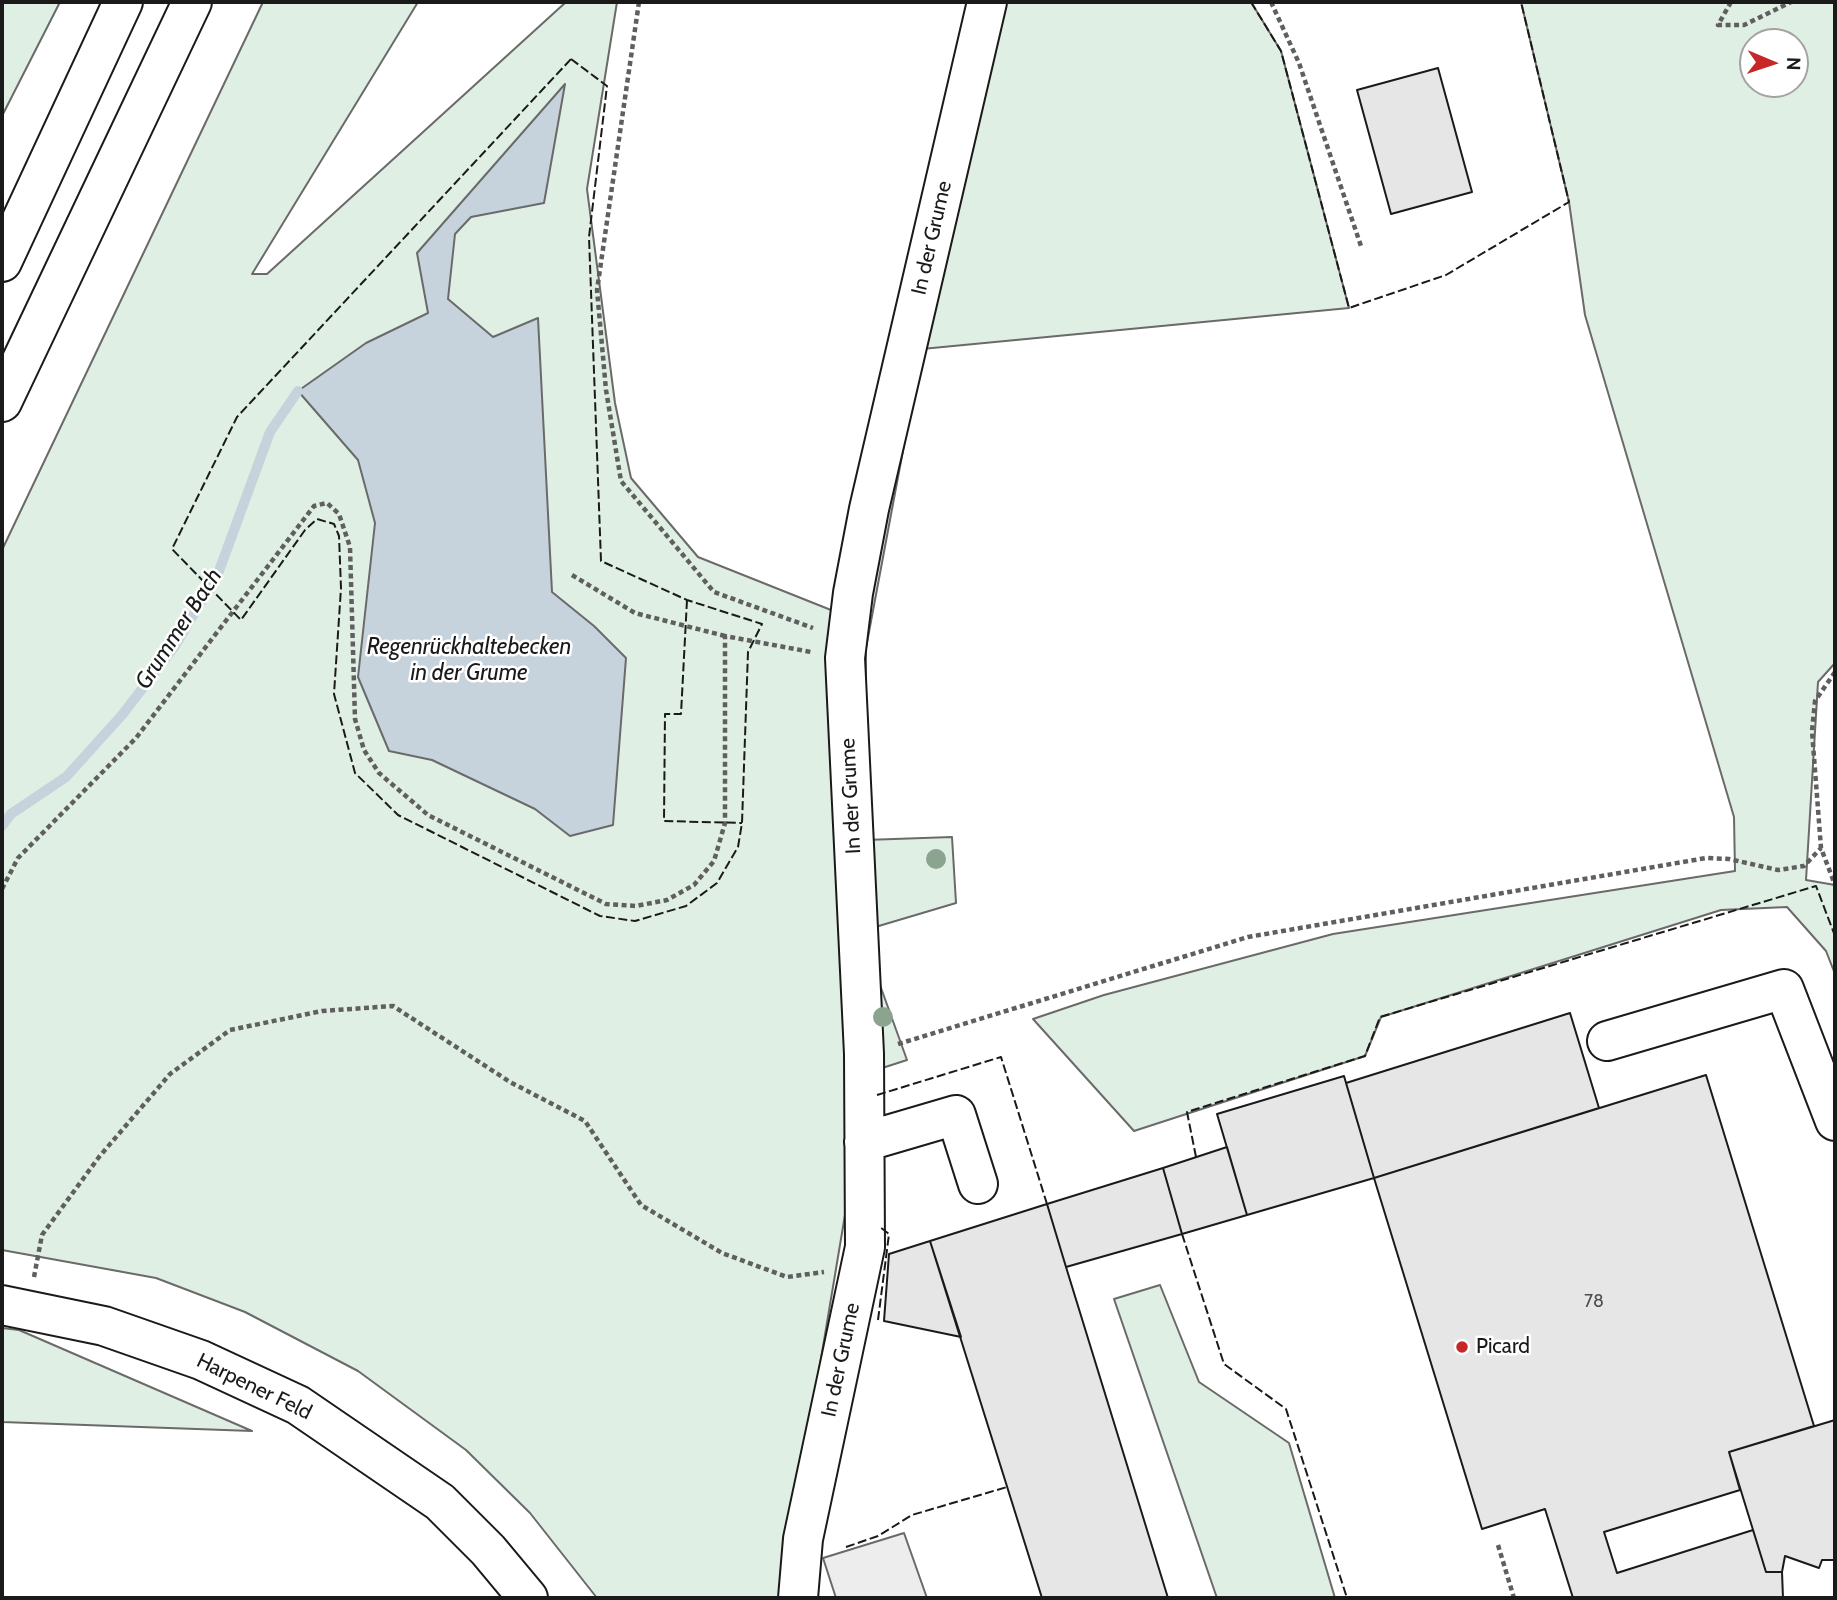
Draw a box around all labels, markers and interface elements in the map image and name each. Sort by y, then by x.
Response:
north arrow [1739,28,1809,98]
text: N [1782,57,1805,71]
street label: In der Grume [907,179,957,297]
water label: Grummer Bach [130,564,228,694]
water label: Regenrückhaltebecken in der Grume [367,633,571,687]
street label: In der Grume [835,737,867,855]
house number: 78 [1584,1291,1604,1313]
street label: In der Grume [817,1301,865,1419]
place label: Picard [1476,1334,1530,1360]
marker: Picard [1454,1339,1470,1355]
street label: Harpener Feld [192,1348,316,1426]

